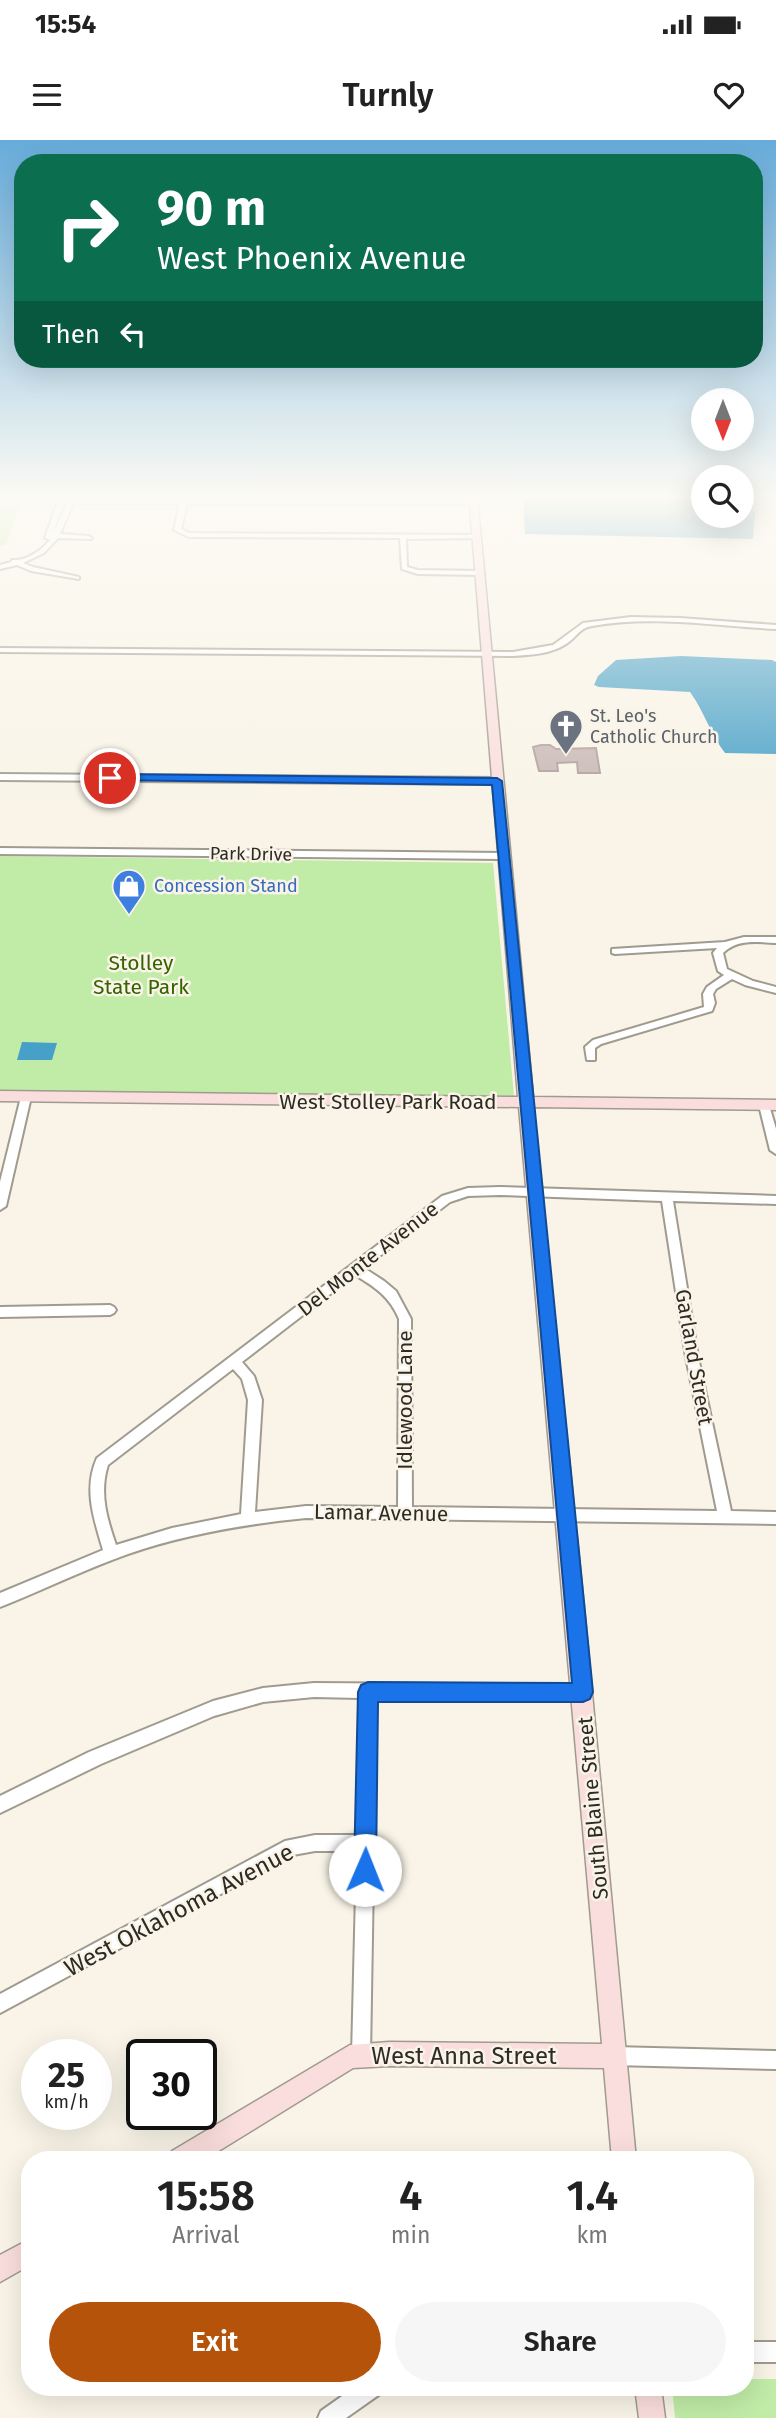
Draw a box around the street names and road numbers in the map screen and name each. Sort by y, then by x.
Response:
street label: Park Drive [210,842,292,866]
street label: West Stolley Park Road [279,1089,497,1115]
street label: Del Monte Avenue [292,1196,444,1322]
street label: Garland Street [669,1287,719,1427]
street label: Idlewood Lane [392,1330,418,1470]
street label: Lamar Avenue [314,1499,448,1527]
street label: South Blaine Street [572,1715,614,1901]
street label: West Oklahoma Avenue [60,1838,298,1982]
street label: West Anna Street [371,2042,557,2070]

